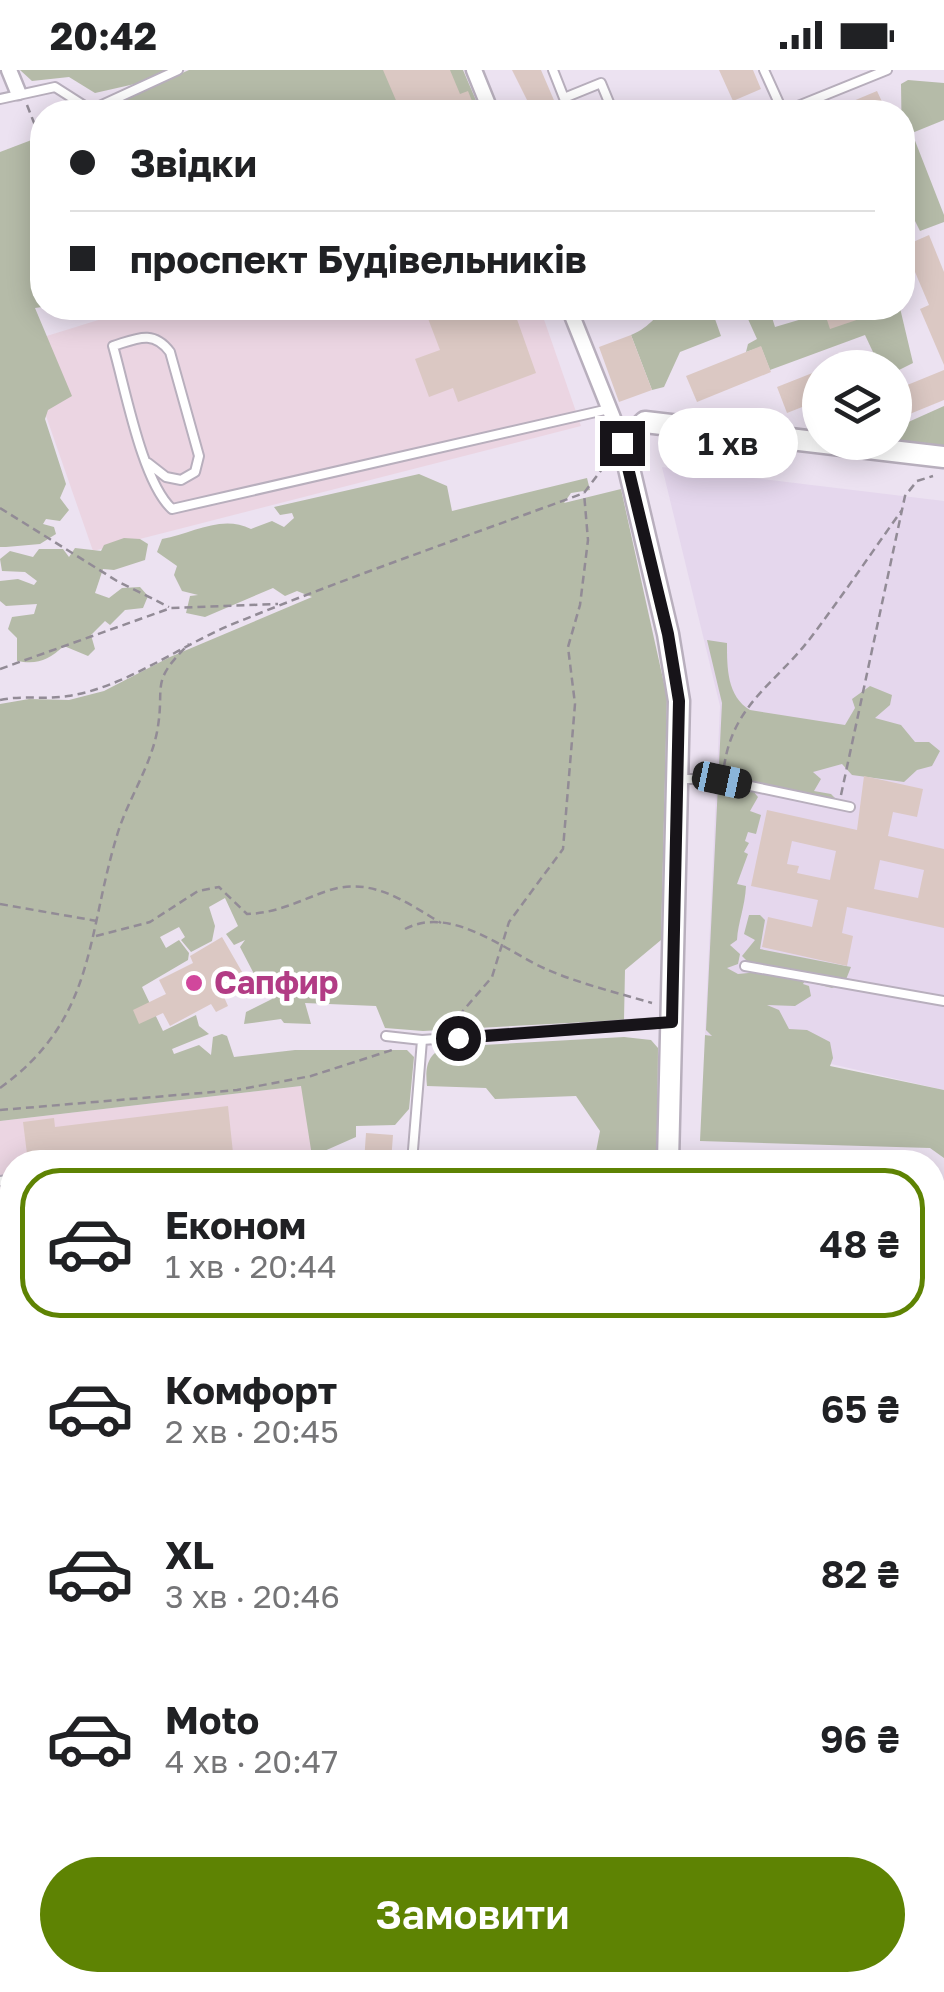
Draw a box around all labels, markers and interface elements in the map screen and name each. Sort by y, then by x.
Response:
text: 20:42 [50,13,157,58]
text: Звідки [130,140,257,185]
text: проспект Будівельників [130,236,587,281]
map controls [802,350,912,460]
button: layers [802,350,912,460]
callout: 1 хв [657,408,797,478]
route end [600,421,645,466]
text: 1 хв [698,424,758,462]
car [690,759,754,801]
place label: Сапфир [214,963,338,1001]
marker: Сапфир [183,972,205,994]
route start [436,1016,481,1061]
icon: car [45,1198,135,1288]
text: Економ [165,1202,306,1247]
text: 48 ₴ [820,1221,900,1266]
text: 1 хв · 20:44 [165,1247,337,1285]
icon: car [45,1363,135,1453]
text: Комфорт [165,1367,337,1412]
text: 65 ₴ [821,1386,900,1431]
text: 2 хв · 20:45 [165,1412,339,1450]
icon: car [45,1528,135,1618]
text: XL [165,1532,214,1577]
text: 82 ₴ [821,1551,900,1596]
text: 3 хв · 20:46 [165,1577,340,1615]
icon: car [45,1693,135,1783]
text: Moto [165,1697,259,1742]
text: 96 ₴ [820,1716,900,1761]
text: 4 хв · 20:47 [165,1742,338,1780]
button: Замовити [40,1857,905,1972]

